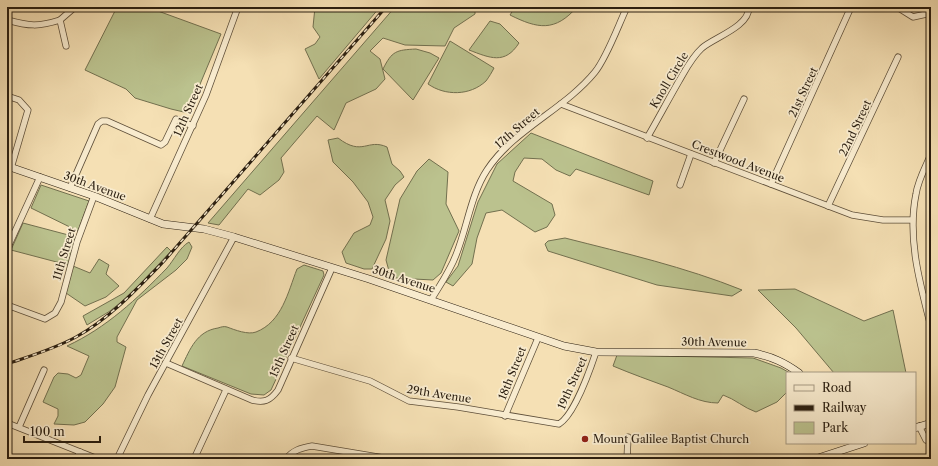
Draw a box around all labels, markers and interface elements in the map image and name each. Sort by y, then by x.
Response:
street label: Knoll Circle [647,49,691,111]
street label: 21st Street [785,65,821,119]
street label: 12th Street [170,82,206,138]
street label: 22nd Street [836,98,874,158]
street label: 17th Street [492,105,542,151]
street label: Crestwood Avenue [690,137,786,185]
street label: 30th Avenue [62,168,128,204]
street label: 11th Street [49,226,79,282]
street label: 30th Avenue [371,262,437,296]
street label: 13th Street [146,315,186,371]
street label: 15th Street [266,323,302,379]
street label: 30th Avenue [681,334,747,350]
street label: 18th Street [495,344,529,402]
street label: 19th Street [554,354,590,411]
legend [786,372,916,444]
text: Road [822,380,852,395]
street label: 29th Avenue [406,382,472,406]
text: Railway [822,400,867,415]
scale bar [24,418,100,444]
text: Park [822,420,849,435]
text: 100 m [30,424,65,439]
place label: Mount Galilee Baptist Church [593,432,749,446]
marker: Mount Galilee Baptist Church [580,434,590,444]

